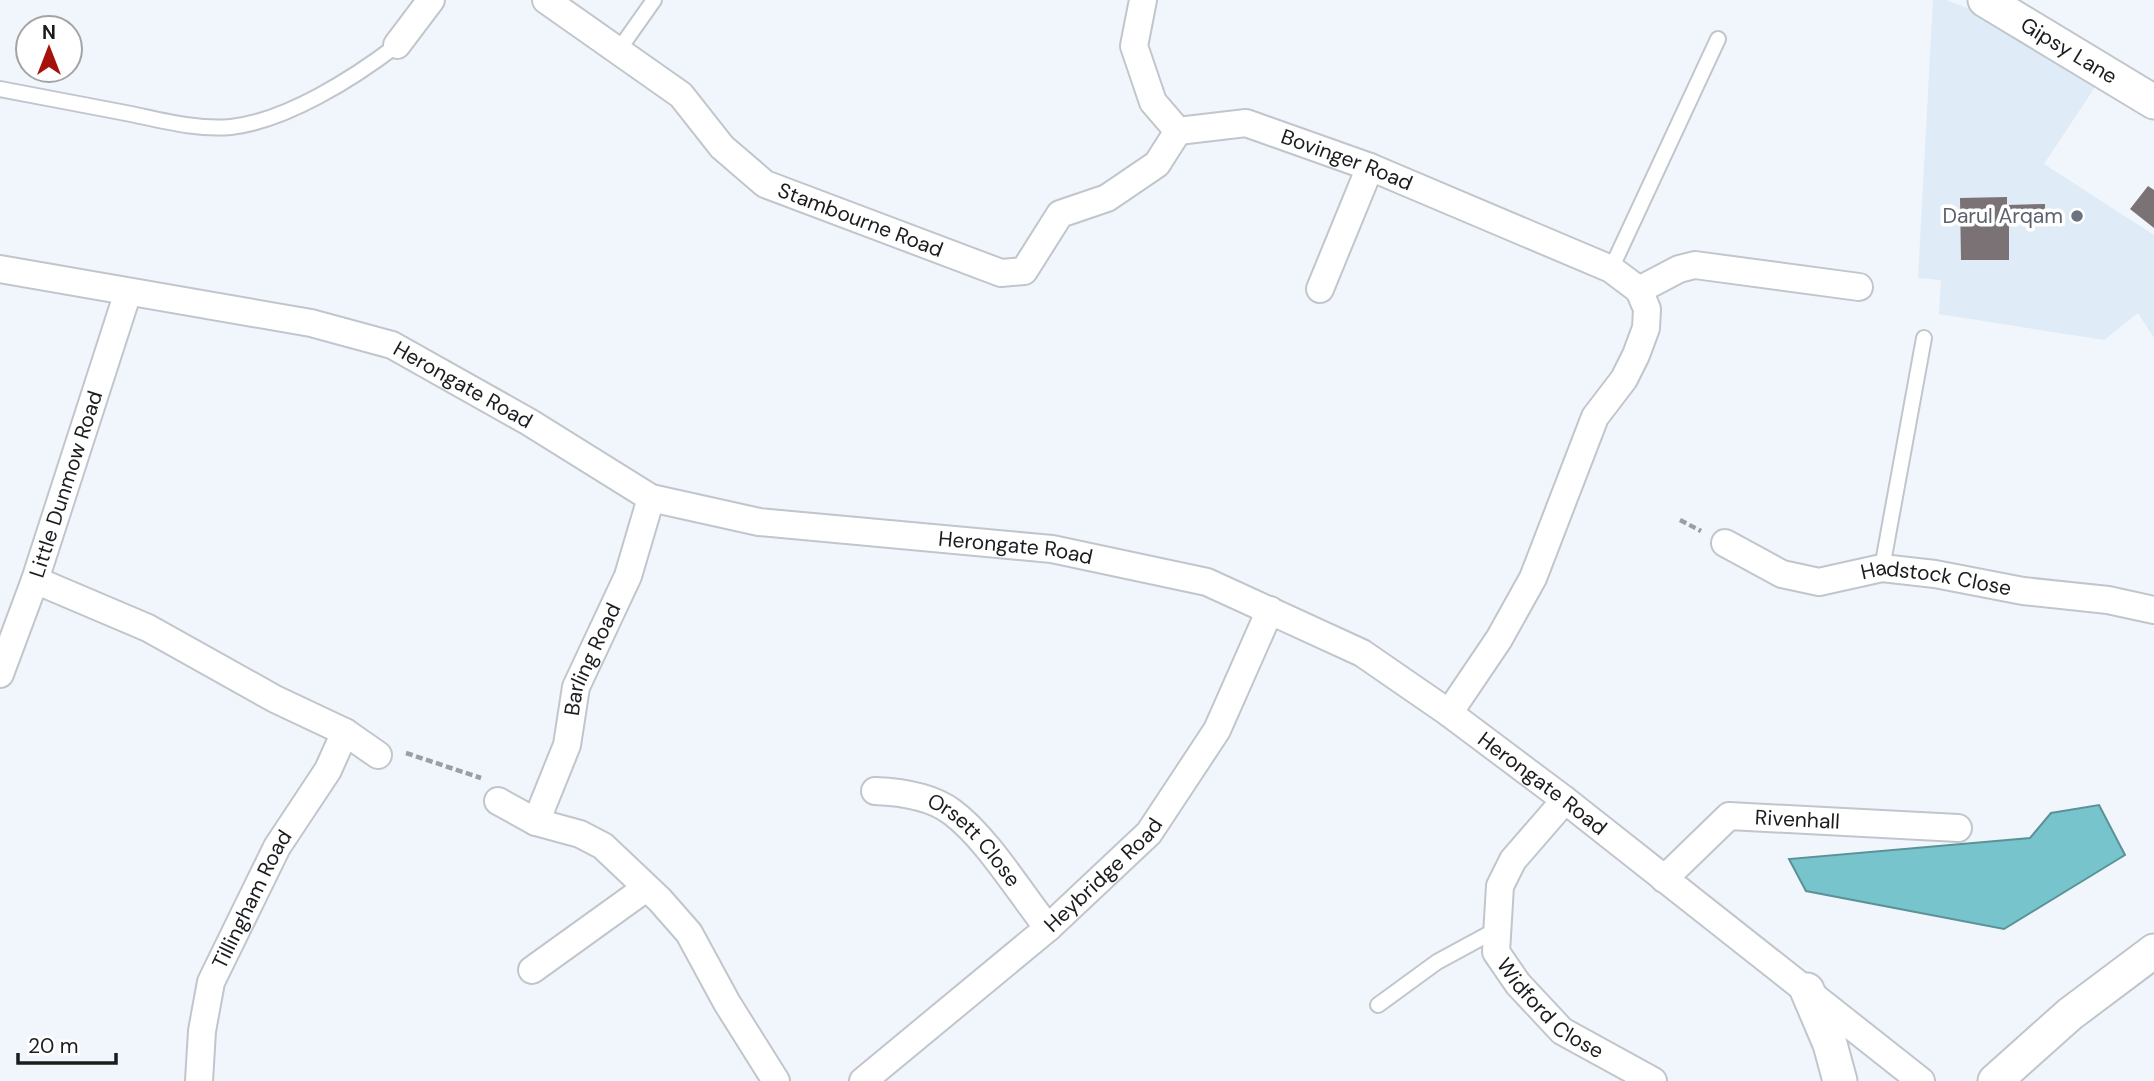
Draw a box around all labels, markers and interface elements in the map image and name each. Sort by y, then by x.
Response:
street label: Gipsy Lane [2015,11,2122,91]
north arrow [14,14,84,84]
text: N [42,20,56,45]
street label: Bovinger Road [1277,123,1417,197]
street label: Stambourne Road [774,176,947,264]
place label: Darul Arqam [1942,202,2063,230]
marker: Darul Arqam [2069,208,2085,224]
street label: Herongate Road [388,335,538,435]
street label: Little Dunmow Road [23,387,109,581]
street label: Herongate Road [937,525,1095,571]
street label: Hadstock Close [1858,553,2014,602]
street label: Barling Road [558,598,627,717]
street label: Herongate Road [1472,725,1613,842]
street label: Orsett Close [923,787,1027,893]
street label: Rivenhall [1754,803,1841,836]
street label: Heybridge Road [1038,812,1169,938]
street label: Tillingham Road [206,825,298,974]
street label: Widford Close [1490,952,1609,1065]
scale bar [18,1021,116,1066]
text: 20 m [28,1032,79,1060]

